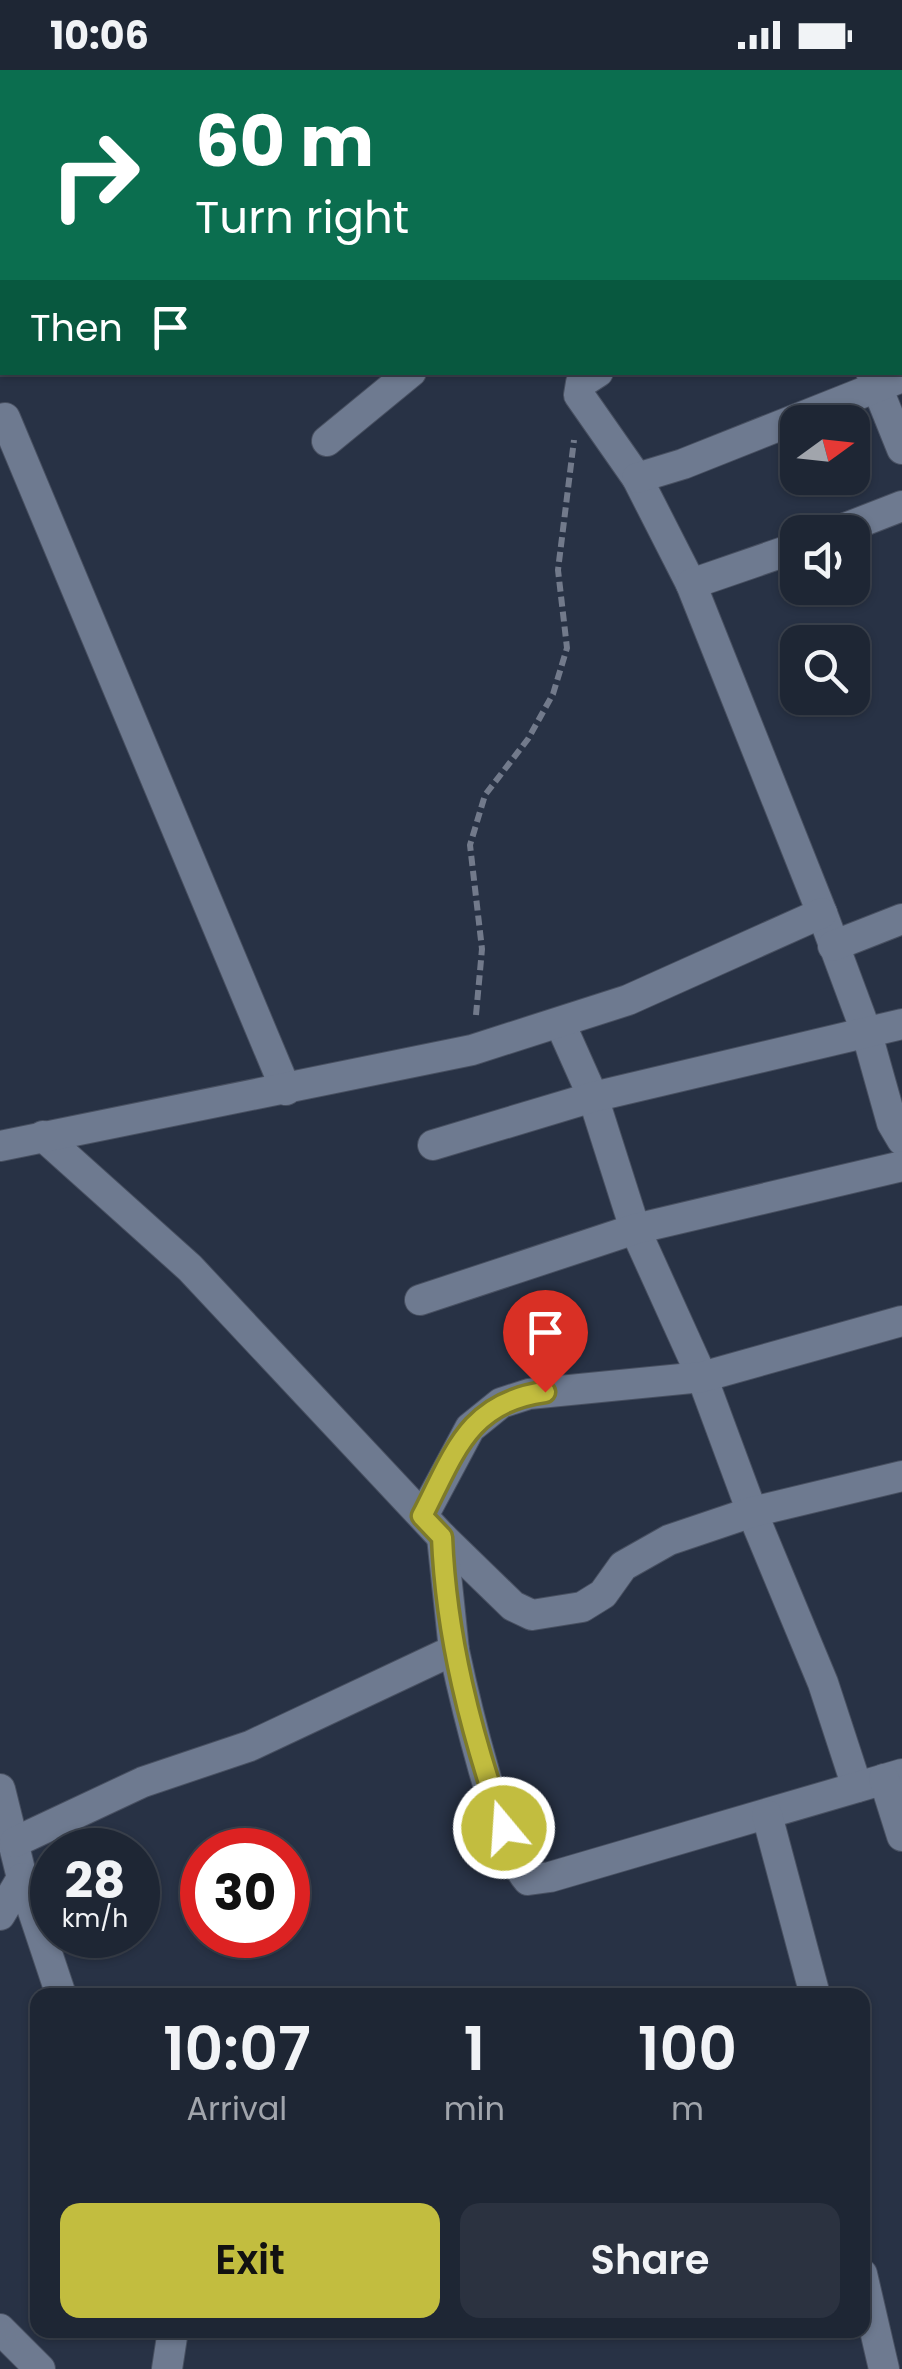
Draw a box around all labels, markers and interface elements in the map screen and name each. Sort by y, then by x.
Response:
text: 10:06 [50,9,149,62]
text: 60 m [195,92,374,191]
icon: right [30,110,160,240]
text: Turn right [195,186,409,249]
icon: arrive [143,300,198,355]
text: Then [30,301,123,354]
north arrow [780,405,870,495]
map controls [780,405,870,715]
button: sound [780,515,870,605]
button: search [780,625,870,715]
pin [503,1290,588,1393]
icon: arrive [518,1305,573,1360]
position arrow [452,1776,556,1880]
speed limit sign: 30 [180,1828,310,1958]
text: 28 [65,1845,125,1916]
text: km/h [62,1901,128,1936]
text: 10:07 [163,2007,311,2091]
text: 1 [463,2007,485,2091]
text: 100 [638,2007,737,2091]
text: Arrival [186,2086,287,2131]
text: min [444,2086,505,2131]
text: m [671,2086,704,2131]
button: Exit [60,2203,440,2318]
button: Share [460,2203,840,2318]

